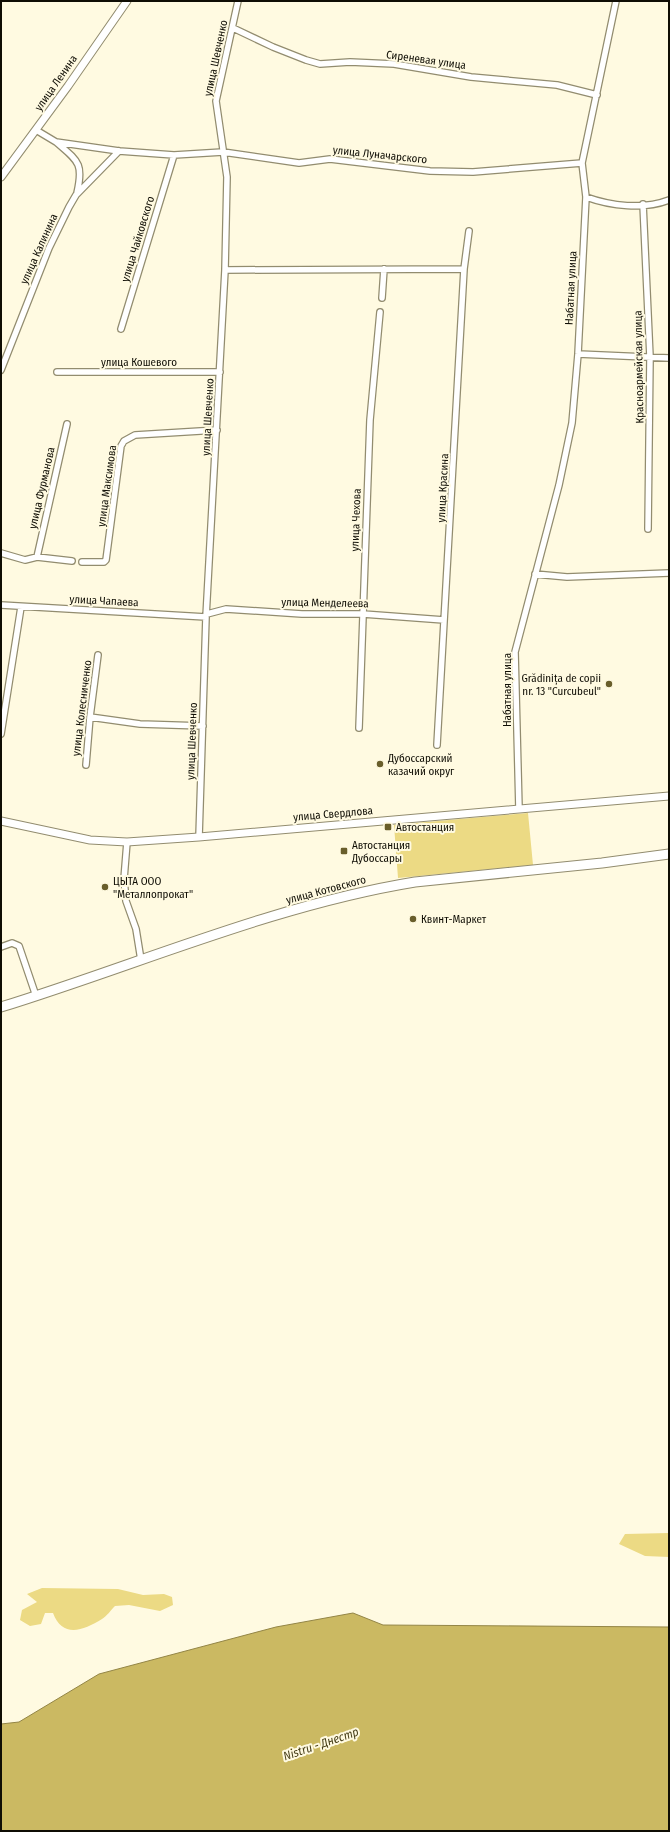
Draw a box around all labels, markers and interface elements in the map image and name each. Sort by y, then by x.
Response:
street label: улица Шевченко [202,19,230,97]
street label: Сиреневая улица [385,48,467,72]
street label: улица Ленина [32,53,80,113]
street label: улица Луначарского [332,144,428,166]
street label: улица Чайковского [119,194,157,284]
street label: улица Калинина [18,212,60,286]
street label: Набатная улица [563,251,579,325]
street label: Красноармейская улица [632,310,646,424]
street label: улица Кошевого [101,356,177,369]
street label: улица Шевченко [199,378,217,456]
street label: улица Максимова [95,444,119,528]
street label: улица Фурманова [26,446,58,530]
street label: улица Красина [435,453,451,523]
street label: улица Чехова [348,488,364,552]
street label: улица Чапаева [69,593,139,609]
street label: улица Менделеева [281,596,369,610]
street label: Набатная улица [501,653,514,727]
street label: улица Колесниченко [70,659,94,757]
place label: Grădinița de copii nr. 13 "Curcubeul" [521,672,601,698]
marker: Grădinița de copii nr. 13 "Curcubeul" [604,679,614,689]
street label: улица Шевченко [184,702,200,780]
place label: Дубоссарский казачий округ [387,752,455,778]
marker: Дубоссарский казачий округ [375,759,385,769]
street label: улица Свердлова [293,804,373,824]
place label: Автостанция [396,821,454,834]
marker: Автостанция [383,822,393,832]
place label: Автостанция Дубоссары [351,839,410,865]
marker: Автостанция Дубоссары [339,846,349,856]
street label: улица Котовского [285,873,368,907]
place label: ЦЫТА ООО "Металлопрокат" [113,875,193,901]
marker: ЦЫТА ООО "Металлопрокат" [100,882,110,892]
place label: Квинт-Маркет [421,913,487,926]
marker: Квинт-Маркет [408,914,418,924]
water label: Nistru - Днестр [281,1725,361,1763]

